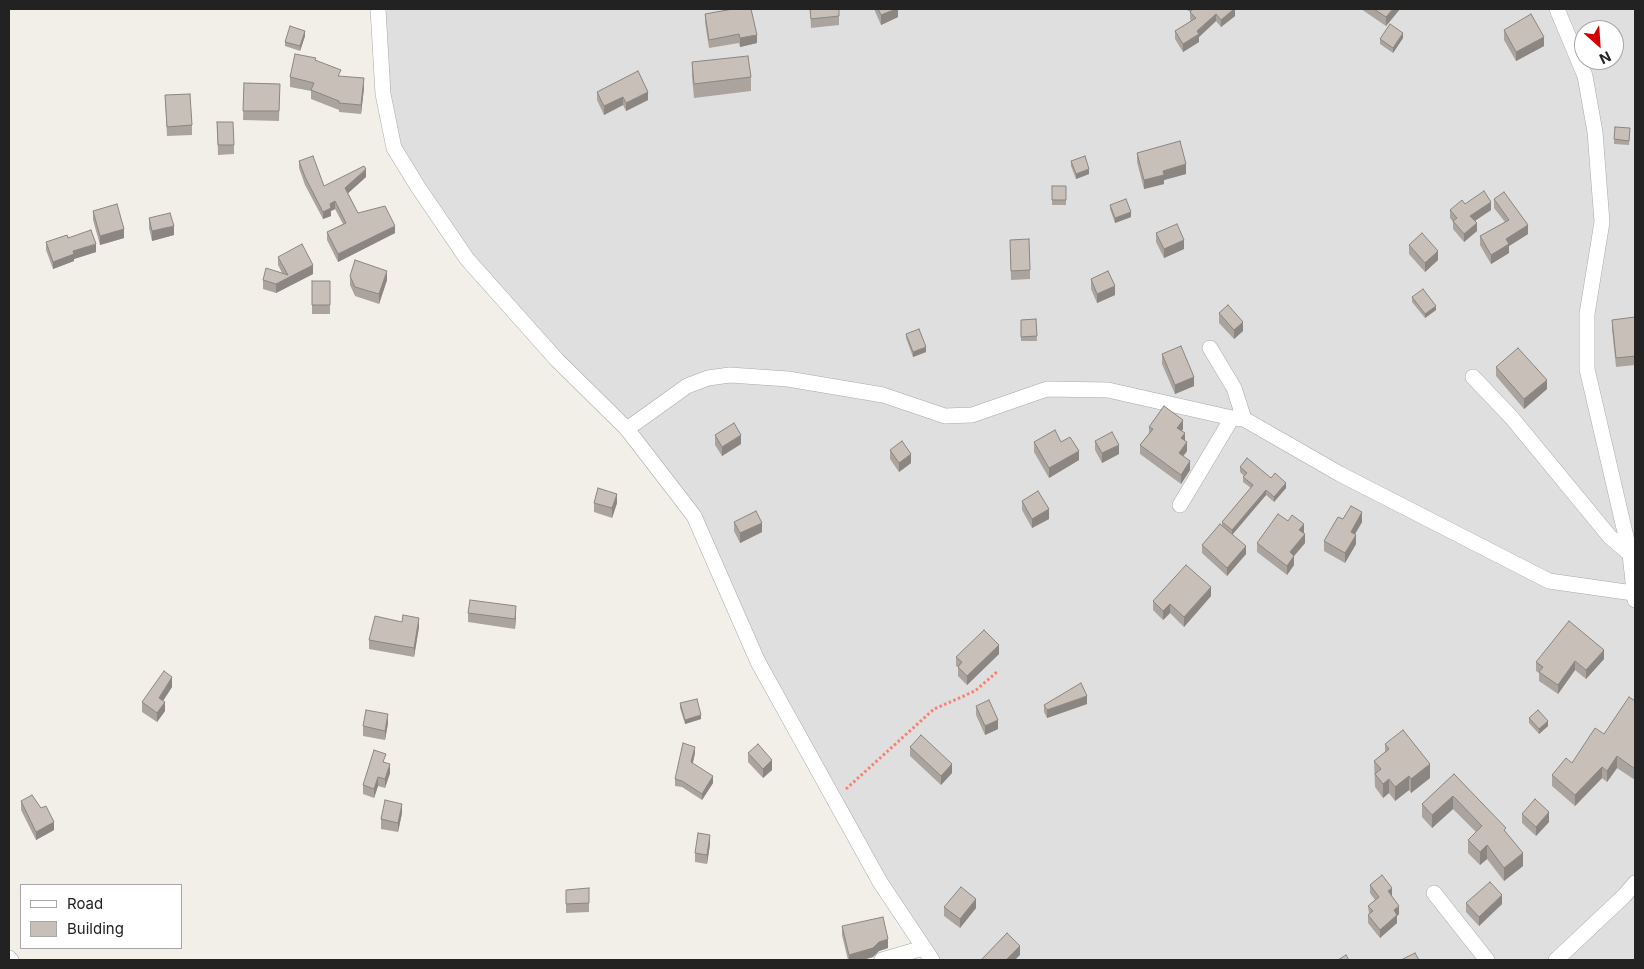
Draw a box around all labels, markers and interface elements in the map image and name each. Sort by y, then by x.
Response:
north arrow [1574,20,1624,70]
text: N [1597,48,1614,68]
legend [20,884,182,949]
text: Road [67,894,103,913]
text: Building [67,919,124,938]

